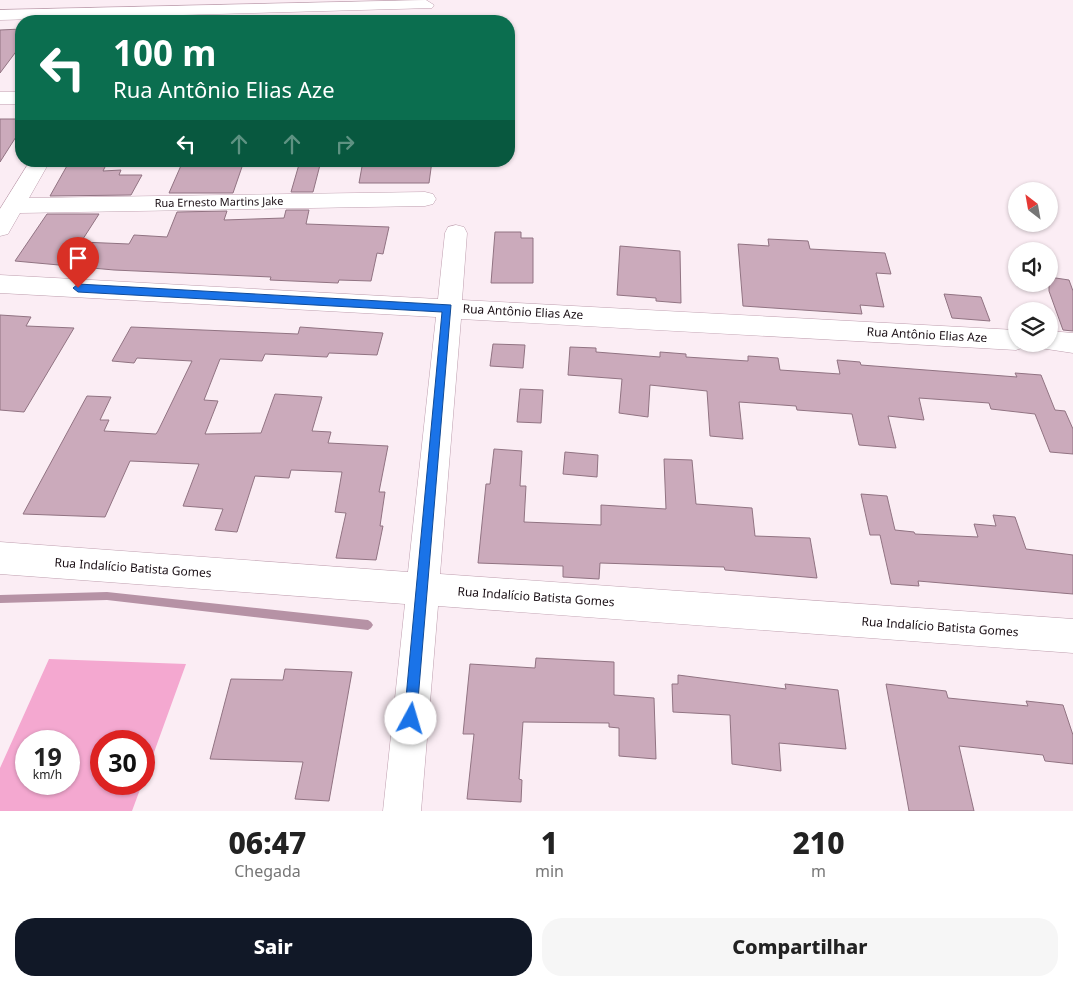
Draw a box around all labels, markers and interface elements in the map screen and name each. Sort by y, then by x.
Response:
text: 100 m [113,29,216,76]
icon: left [30,35,95,100]
text: Rua Antônio Elias Aze [113,74,335,104]
icon: left [172,130,200,158]
icon: ahead [225,130,253,158]
icon: ahead [278,130,306,158]
icon: right [331,130,359,158]
north arrow [1008,182,1058,232]
map controls [1008,182,1058,352]
street label: Rua Ernesto Martins Jake [154,193,283,210]
pin [57,237,99,288]
button: sound [1008,242,1058,292]
icon: arrive [64,244,92,272]
street label: Rua Antônio Elias Aze [462,300,584,323]
button: layers [1008,302,1058,352]
street label: Rua Antônio Elias Aze [866,323,988,346]
street label: Rua Indalício Batista Gomes [54,554,212,581]
street label: Rua Indalício Batista Gomes [457,583,615,610]
street label: Rua Indalício Batista Gomes [861,613,1019,640]
position arrow [384,692,436,744]
speed limit sign: 30 [90,730,155,795]
text: 19 [33,739,62,773]
text: km/h [33,766,62,783]
text: 06:47 [229,822,306,863]
text: 1 [541,822,558,863]
text: 210 [792,822,844,863]
text: Chegada [234,860,301,882]
text: min [535,860,564,882]
text: m [811,860,826,882]
button: Sair [15,918,532,976]
button: Compartilhar [542,918,1058,976]

